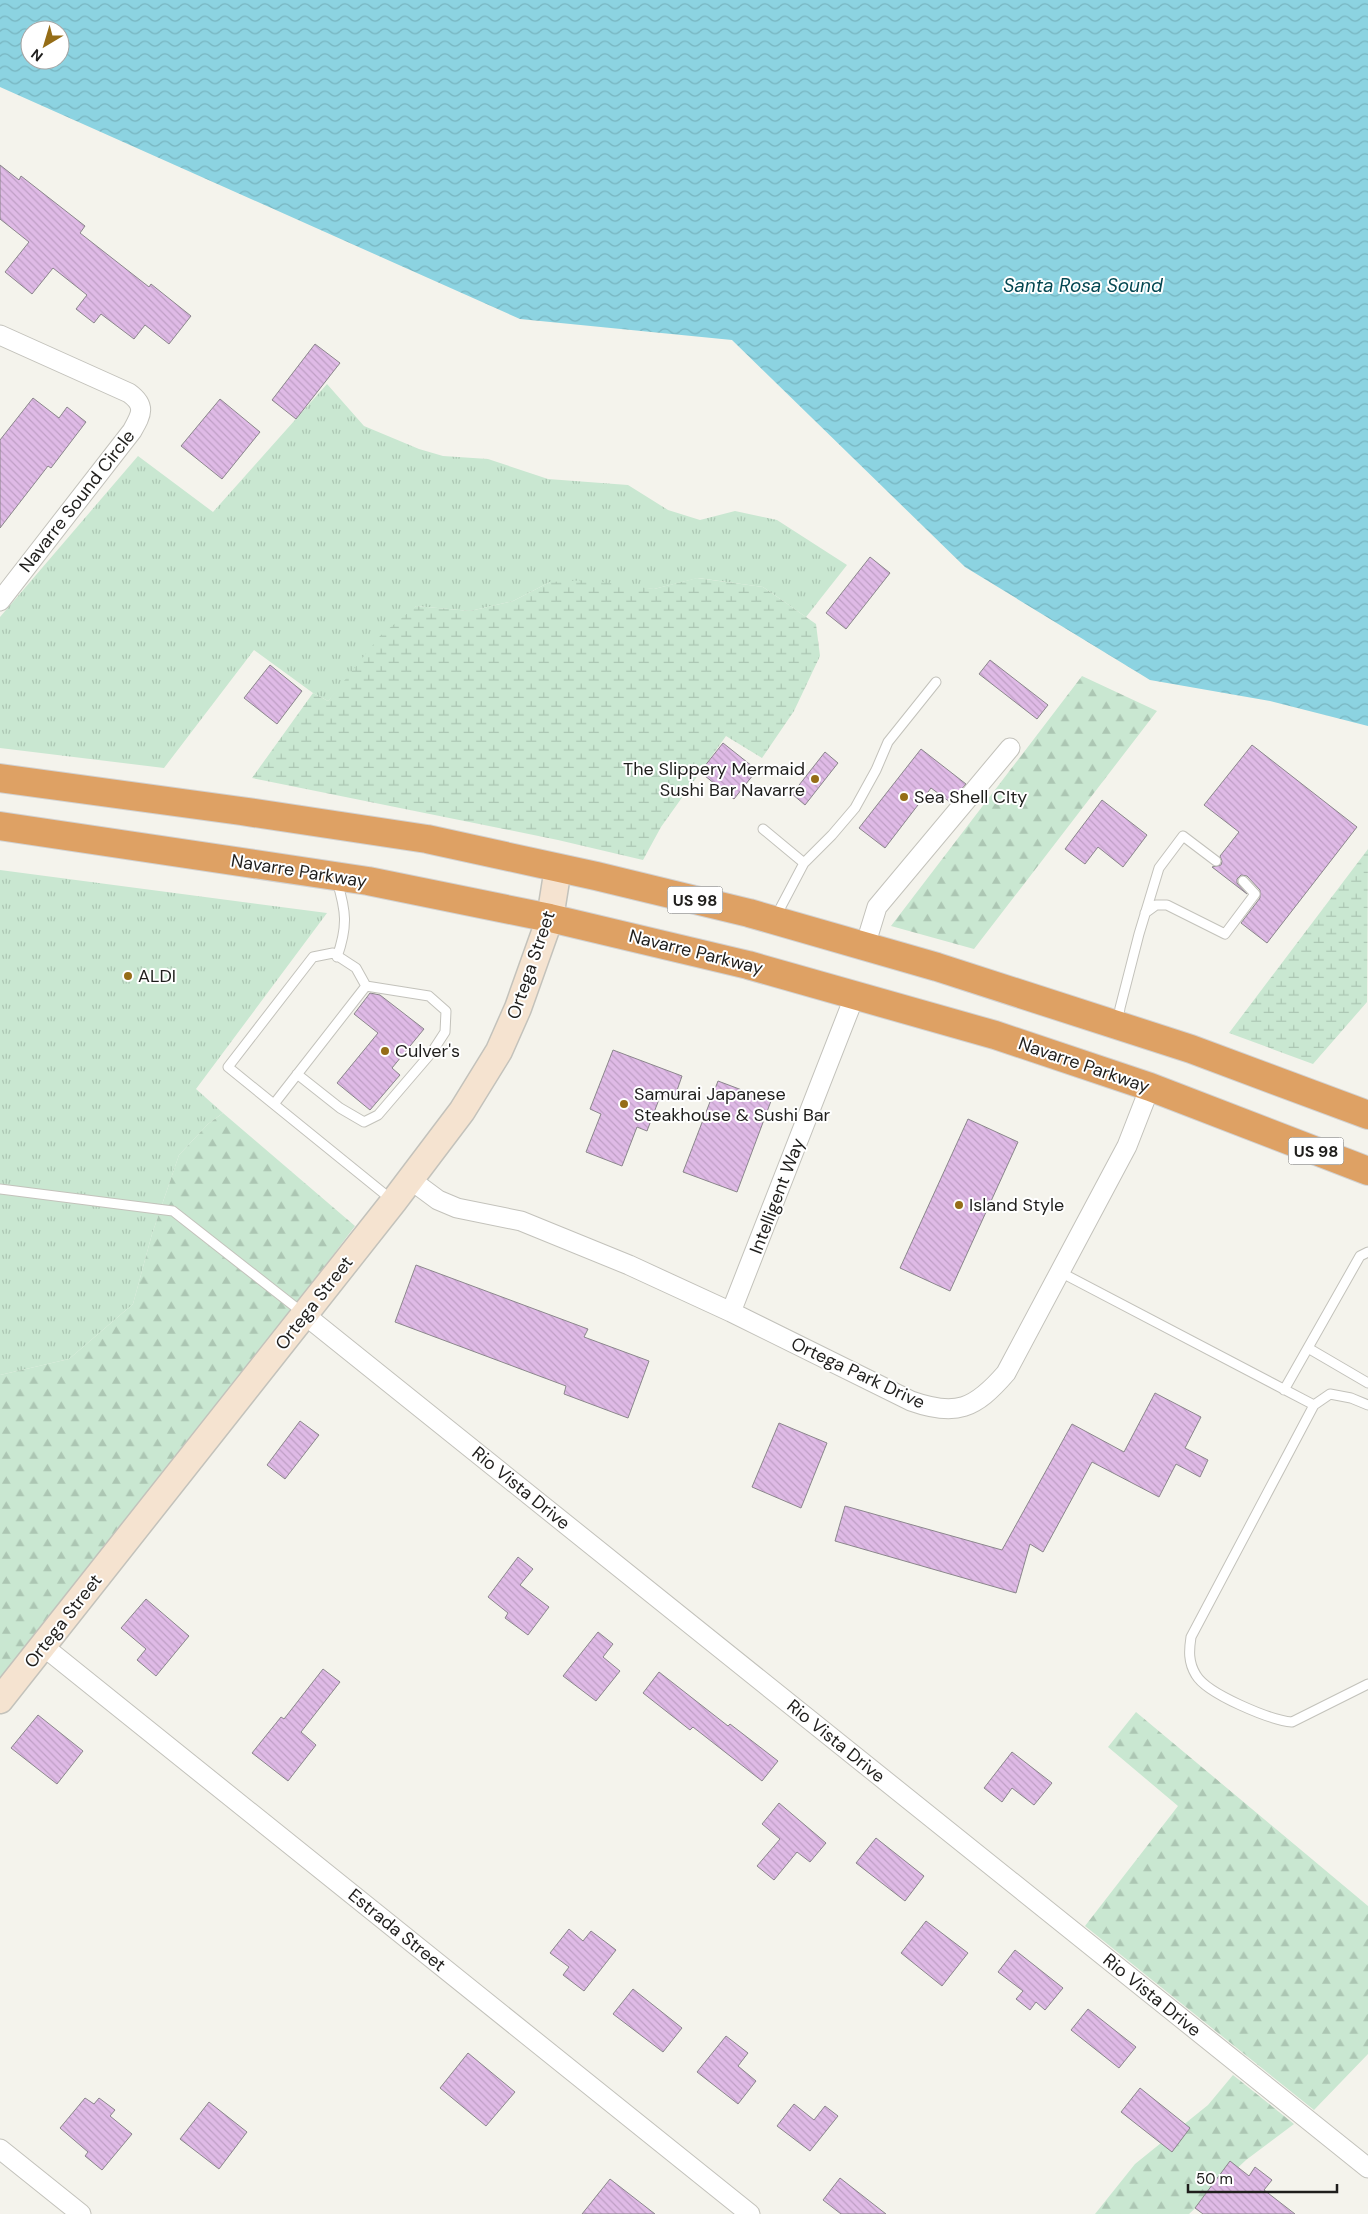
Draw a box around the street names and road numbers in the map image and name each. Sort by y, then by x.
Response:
street label: Navarre Sound Circle [14,425,140,577]
street label: Navarre Parkway [229,848,369,894]
road number: US 98 [668,886,722,914]
street label: Ortega Street [501,908,561,1022]
street label: Navarre Parkway [627,924,765,980]
street label: Navarre Parkway [1015,1031,1153,1099]
street label: Intelligent Way [744,1135,810,1257]
road number: US 98 [1288,1138,1344,1164]
street label: Ortega Street [270,1251,358,1355]
street label: Ortega Park Drive [787,1331,929,1415]
street label: Rio Vista Drive [467,1441,575,1535]
street label: Ortega Street [19,1569,107,1673]
street label: Rio Vista Drive [782,1694,890,1788]
street label: Estrada Street [343,1883,451,1977]
street label: Rio Vista Drive [1098,1948,1206,2042]

